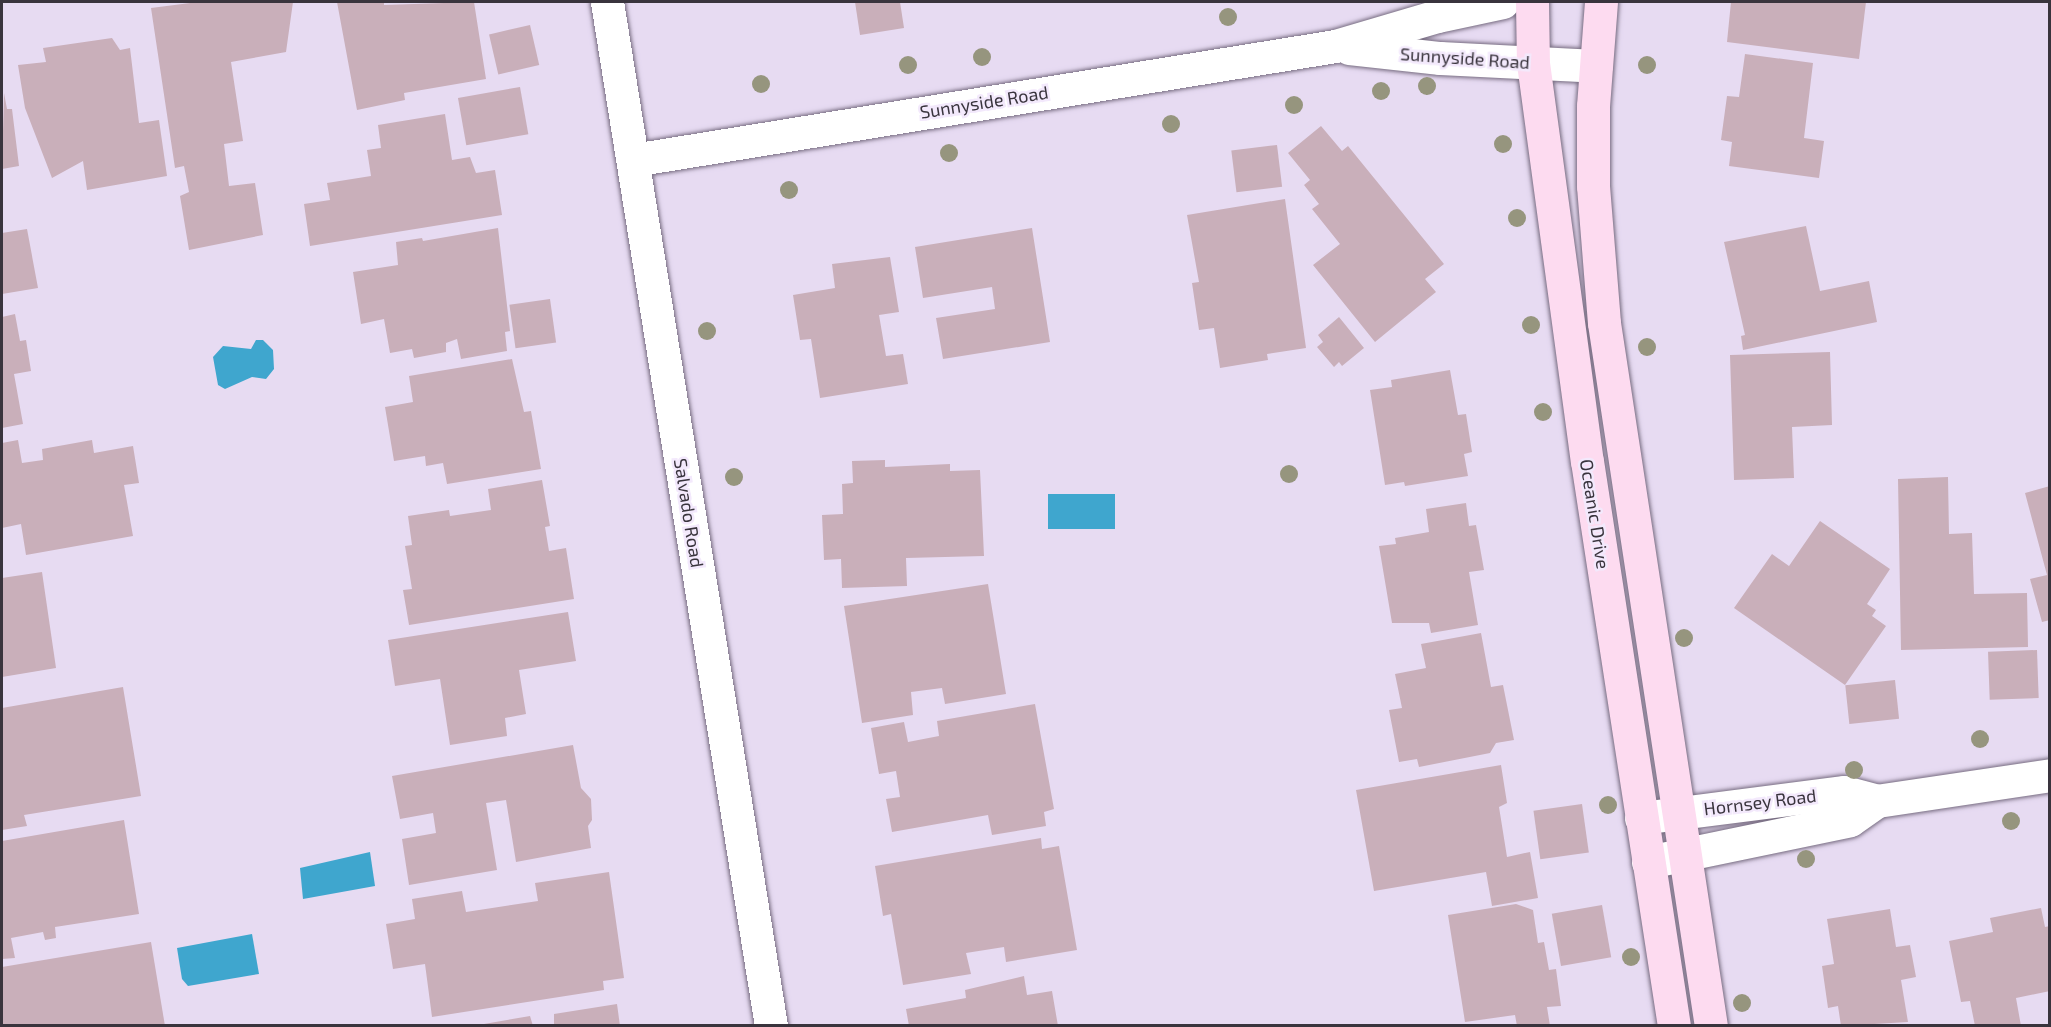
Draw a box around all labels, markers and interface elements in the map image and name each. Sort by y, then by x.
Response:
street label: Sunnyside Road [1399,43,1531,73]
street label: Sunnyside Road [918,81,1050,123]
street label: Salvado Road [670,457,708,569]
street label: Oceanic Drive [1576,458,1614,570]
street label: Hornsey Road [1702,784,1818,820]

